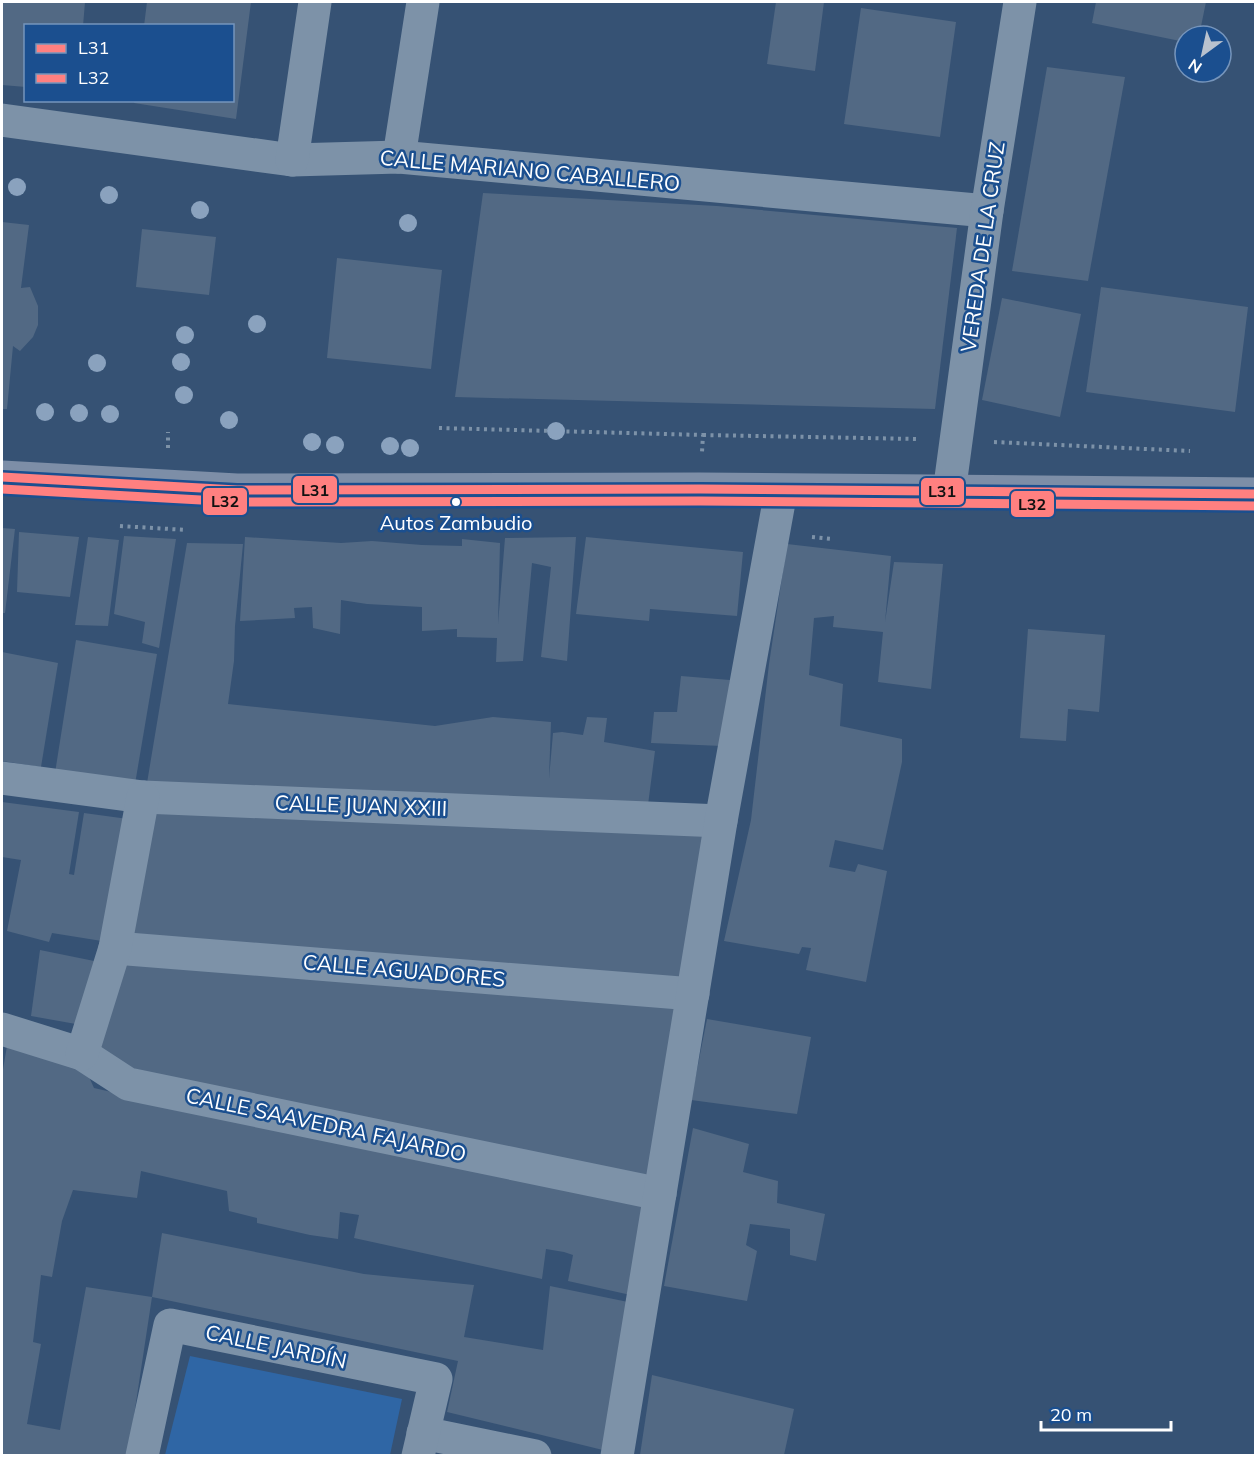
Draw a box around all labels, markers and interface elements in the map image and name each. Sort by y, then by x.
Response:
legend [24,24,234,102]
north arrow [1173,24,1233,84]
text: L31 [78,36,109,59]
text: N [1184,55,1205,78]
text: L32 [78,66,109,89]
street label: VEREDA DE LA CRUZ [954,140,1010,354]
street label: CALLE MARIANO CABALLERO [379,144,681,196]
line badge: L31 [292,475,338,504]
line badge: L31 [920,477,965,506]
text: L31 [301,480,329,500]
text: L31 [928,481,956,501]
line badge: L32 [202,487,248,516]
line badge: L32 [1010,490,1055,518]
text: L32 [211,491,239,511]
text: L32 [1018,494,1046,514]
marker: Autos Zambudio [450,496,462,508]
place label: Autos Zambudio [380,510,532,535]
street label: CALLE JUAN XXIII [274,789,448,821]
street label: CALLE AGUADORES [302,948,506,992]
street label: CALLE SAAVEDRA FAJARDO [184,1082,469,1166]
street label: CALLE JARDÍN [203,1318,349,1374]
scale bar [1041,1394,1172,1432]
text: 20 m [1050,1403,1092,1426]

